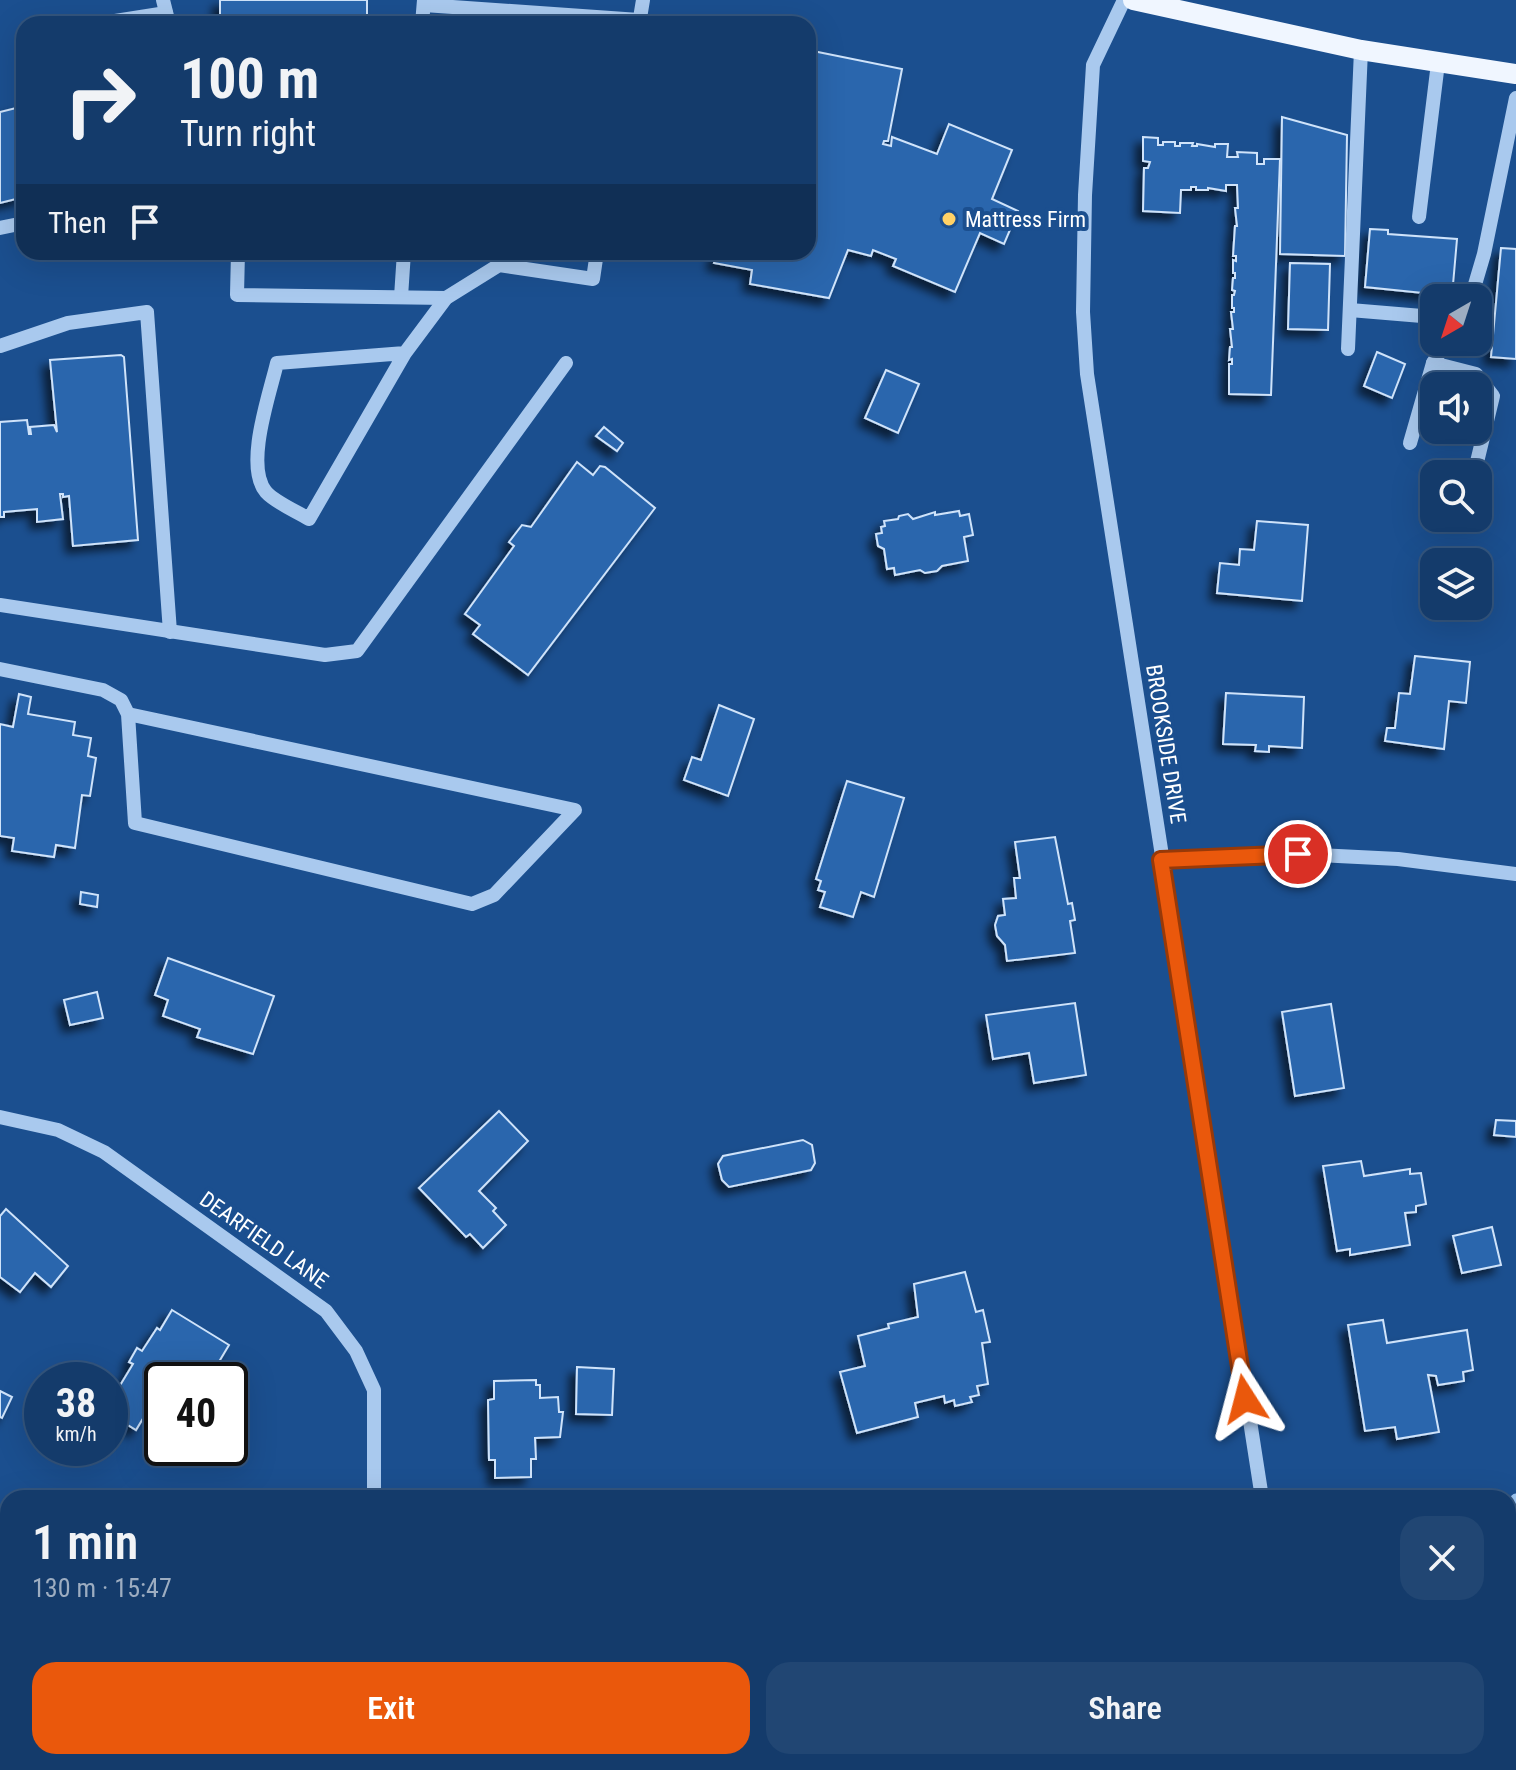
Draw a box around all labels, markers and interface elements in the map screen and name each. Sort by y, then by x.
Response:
text: 100 m [180,46,319,112]
icon: right [48,48,152,152]
text: Turn right [180,113,316,155]
icon: arrive [123,200,167,244]
text: Then [48,205,107,240]
place label: Mattress Firm [965,207,1086,232]
marker: Mattress Firm [940,210,958,228]
north arrow [1420,284,1492,356]
map controls [1420,284,1492,620]
button: sound [1420,372,1492,444]
button: search [1420,460,1492,532]
button: layers [1420,548,1492,620]
street label: BROOKSIDE DRIVE [1141,663,1191,825]
pin [1264,820,1332,888]
icon: arrive [1276,832,1320,876]
street label: DEARFIELD LANE [195,1186,333,1294]
position arrow [1203,1357,1287,1441]
speed limit sign: 40 [144,1362,248,1466]
text: 38 [56,1380,96,1427]
text: km/h [55,1422,97,1446]
text: 1 min [32,1514,138,1571]
button: close [1400,1516,1484,1600]
text: 130 m · 15:47 [32,1573,172,1603]
button: Exit [32,1662,750,1754]
button: Share [766,1662,1484,1754]

